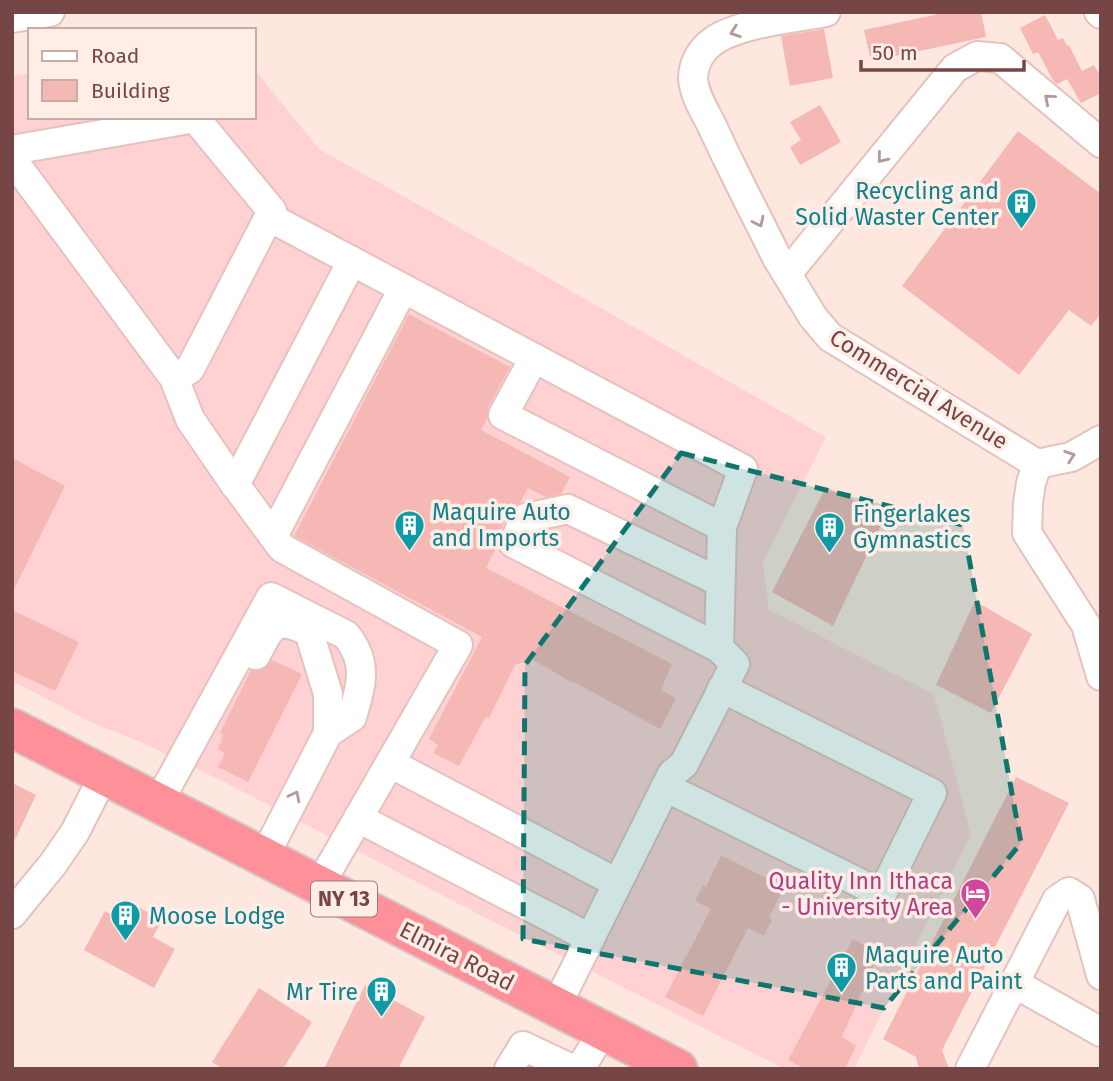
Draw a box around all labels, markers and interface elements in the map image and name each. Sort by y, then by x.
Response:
one-way arrow [730,24,742,38]
legend [28,28,256,119]
scale bar [861,28,1024,72]
text: 50 m [872,40,918,66]
text: Road [91,43,139,69]
text: Building [91,78,170,104]
one-way arrow [1044,95,1057,107]
one-way arrow [878,149,890,162]
place label: Recycling and Solid Waster Center [795,177,999,231]
building icon: Recycling and Solid Waster Center [1005,187,1039,231]
one-way arrow [751,215,765,227]
street label: Commercial Avenue [825,323,1013,455]
one-way arrow [1064,450,1076,464]
place label: Maquire Auto and Imports [432,498,571,552]
place label: Fingerlakes Gymnastics [853,500,972,554]
building icon: Maquire Auto and Imports [392,508,426,552]
building icon: Fingerlakes Gymnastics [813,510,847,554]
one-way arrow [287,791,301,803]
place label: Quality Inn Ithaca - University Area [768,867,953,921]
hotel icon: Quality Inn Ithaca - University Area [959,877,993,921]
road number: NY 13 [311,881,377,916]
building icon: Moose Lodge [109,899,143,943]
place label: Moose Lodge [149,902,285,930]
street label: Elmira Road [395,915,519,997]
place label: Maquire Auto Parts and Paint [865,941,1023,995]
building icon: Maquire Auto Parts and Paint [825,951,859,995]
building icon: Mr Tire [364,975,398,1019]
place label: Mr Tire [286,978,358,1006]

